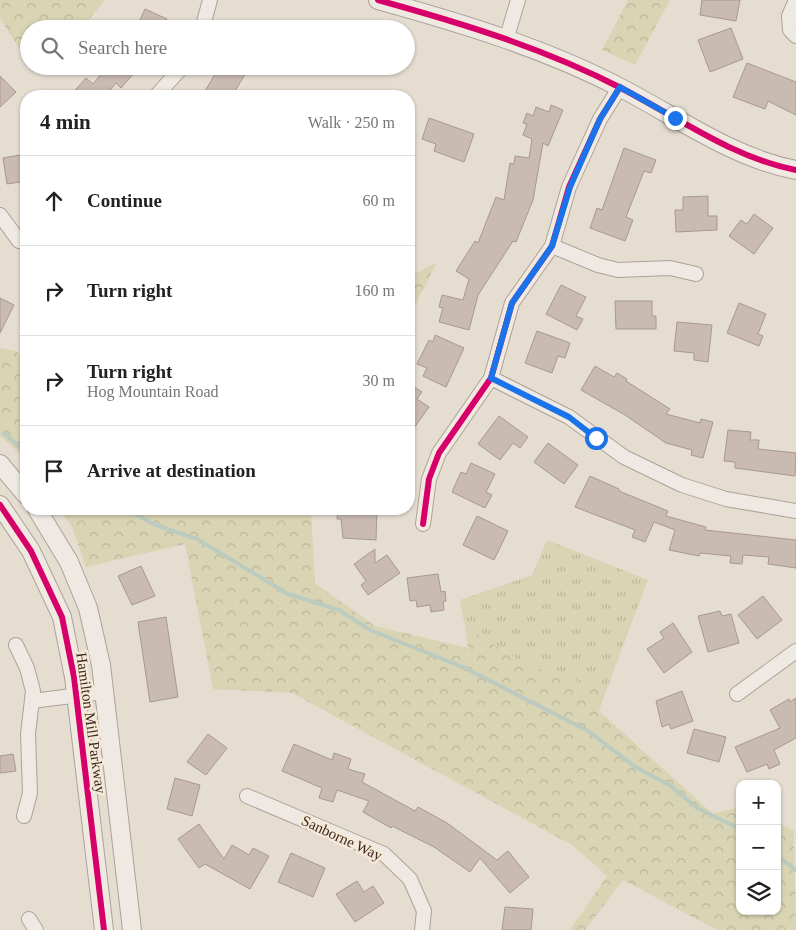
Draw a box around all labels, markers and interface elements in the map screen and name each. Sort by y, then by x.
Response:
search box [20,20,415,75]
icon: search [38,34,66,62]
text: Search here [78,37,167,58]
route end [664,107,687,130]
text: 4 min [40,110,91,134]
text: Walk · 250 m [308,114,395,131]
icon: ahead [40,187,68,215]
text: Continue [87,190,162,211]
text: 60 m [363,192,395,209]
icon: right [40,277,68,305]
text: Turn right [87,280,172,301]
text: 160 m [355,282,395,299]
text: Turn right [87,361,172,382]
icon: right [40,367,68,395]
text: 30 m [363,372,395,389]
text: Hog Mountain Road [87,383,219,400]
route start [585,427,608,450]
icon: arrive [40,457,68,485]
text: Arrive at destination [87,460,256,481]
street label: Hamilton Mill Parkway [73,651,109,795]
map controls [736,780,781,915]
button: + [736,780,781,825]
street label: Sanborne Way [299,812,385,864]
button: − [736,825,781,870]
button: layers [736,870,781,915]

